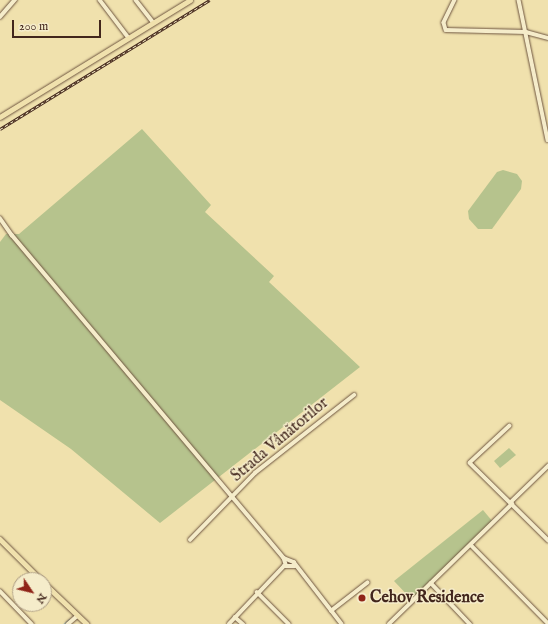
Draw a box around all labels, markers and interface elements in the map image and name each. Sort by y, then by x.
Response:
scale bar [14,12,103,38]
text: 200 m [19,19,48,34]
street label: Strada Vânătorilor [228,394,332,486]
north arrow [12,572,52,612]
place label: Cehov Residence [370,588,484,608]
text: N [33,590,49,606]
marker: Cehov Residence [357,593,367,603]

